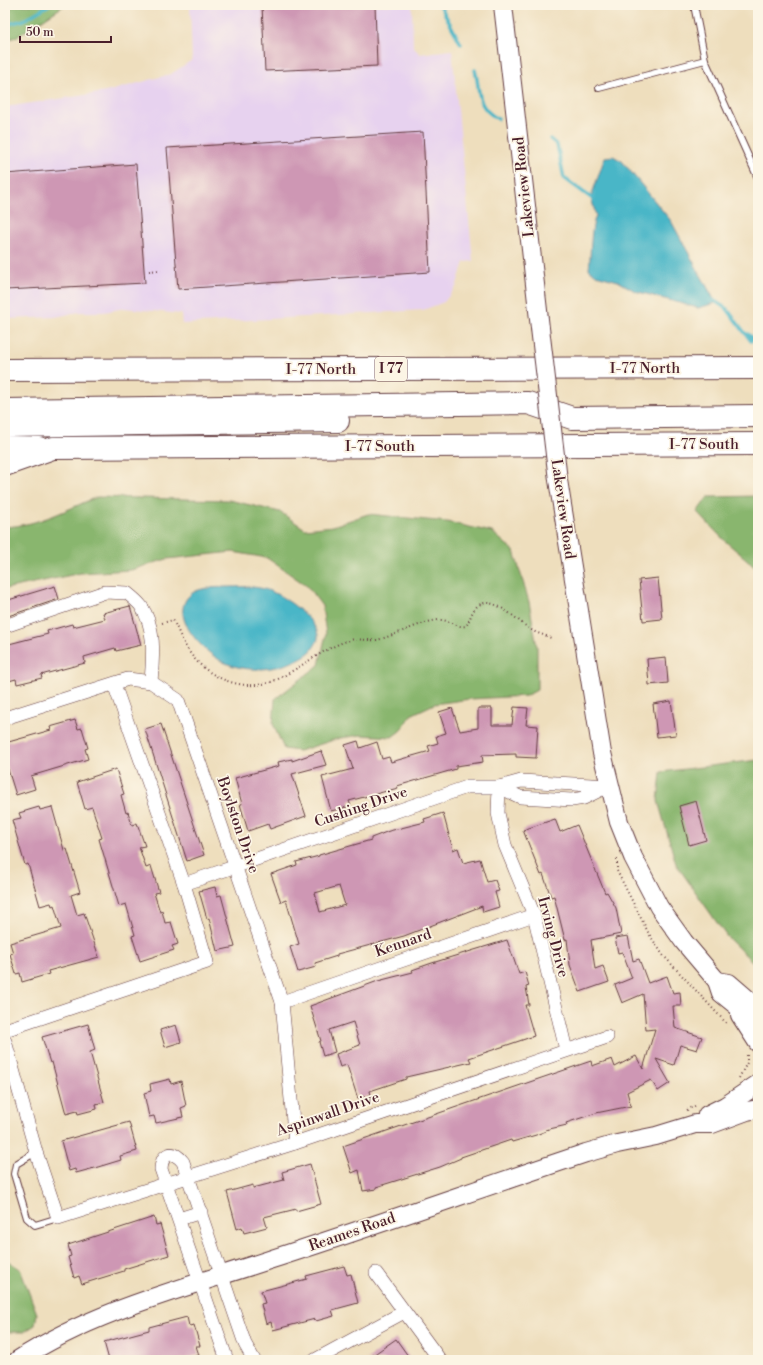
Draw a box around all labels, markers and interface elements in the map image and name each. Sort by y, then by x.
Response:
scale bar [20,18,111,44]
text: 50 m [26,25,54,40]
street label: Lakeview Road [509,135,539,238]
road number: I 77 [375,357,407,381]
street label: I-77 North [610,359,680,378]
street label: I-77 North [286,360,356,379]
street label: I-77 South [669,435,739,454]
street label: I-77 South [345,437,415,456]
street label: Lakeview Road [547,458,579,561]
street label: Boylston Drive [212,773,263,876]
street label: Cushing Drive [312,782,410,832]
street label: Irving Drive [533,894,573,980]
street label: Kennard [372,924,434,962]
street label: Aspinwall Drive [273,1088,382,1141]
street label: Reames Road [306,1208,398,1256]

